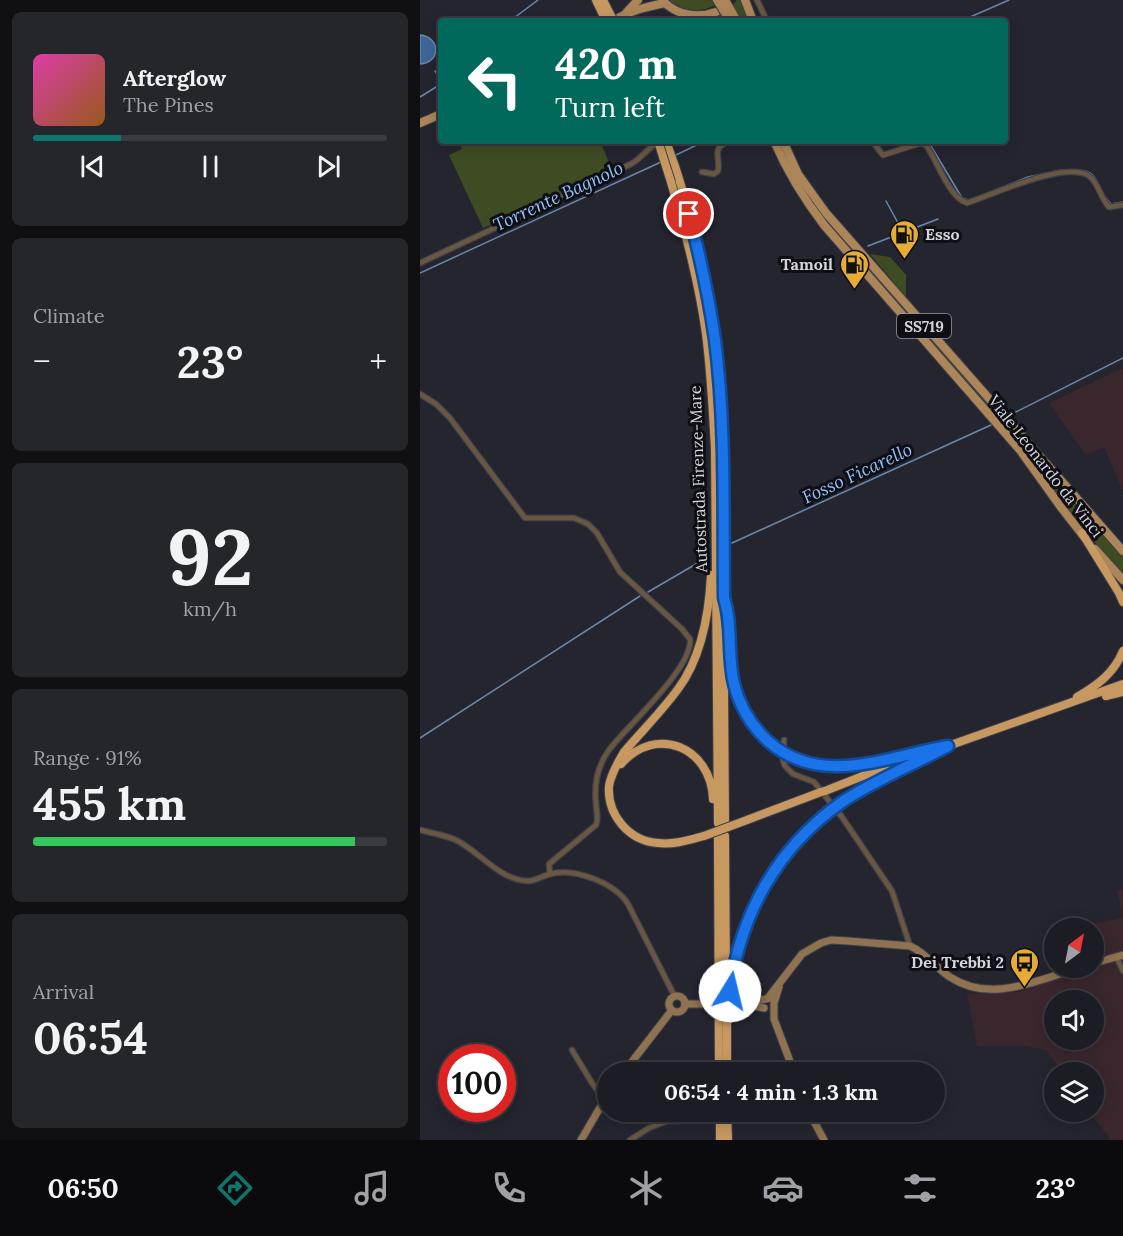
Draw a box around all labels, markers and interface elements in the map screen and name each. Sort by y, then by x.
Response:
text: 420 m [555,37,677,91]
icon: left [456,42,534,120]
text: Afterglow [123,64,226,92]
text: Turn left [555,90,665,124]
text: The Pines [123,92,214,117]
icon: previous [76,150,109,183]
icon: pause [194,150,227,183]
icon: next [312,150,345,183]
water label: Torrente Bagnolo [489,156,627,236]
pin [663,188,714,239]
icon: arrive [672,197,705,230]
fuel station icon: Esso [888,218,920,260]
place label: Esso [925,224,959,244]
fuel station icon: Tamoil [838,248,870,290]
place label: Tamoil [781,254,833,274]
text: Climate [33,303,105,328]
road number: SS719 [897,314,951,338]
text: 23° [177,333,243,390]
text: − [33,340,51,382]
text: + [369,340,387,382]
street label: Autostrada Firenze-Mare [685,385,711,574]
street label: Viale Leonardo da Vinci [984,390,1108,541]
water label: Fosso Ficarello [798,437,916,509]
text: 92 [167,507,253,606]
text: km/h [183,596,237,621]
text: Range · 91% [33,745,142,770]
text: 455 km [33,775,186,832]
north arrow [1044,918,1104,978]
map controls [1044,918,1104,1122]
bus stop icon: Dei Trebbi 2 [1009,946,1041,988]
place label: Dei Trebbi 2 [911,952,1004,972]
position arrow [698,959,762,1023]
text: Arrival [33,979,94,1004]
button: sound [1044,990,1104,1050]
text: 06:54 [33,1009,148,1066]
speed limit sign: 100 [438,1044,516,1122]
button: layers [1044,1062,1104,1122]
text: 06:54 · 4 min · 1.3 km [664,1078,878,1106]
icon: directions [214,1167,256,1209]
icon: music [351,1167,393,1209]
icon: phone [488,1167,530,1209]
icon: climate [625,1167,667,1209]
icon: car [762,1167,804,1209]
icon: filters [899,1167,941,1209]
text: 06:50 [47,1171,119,1205]
text: 23° [1036,1171,1075,1205]

